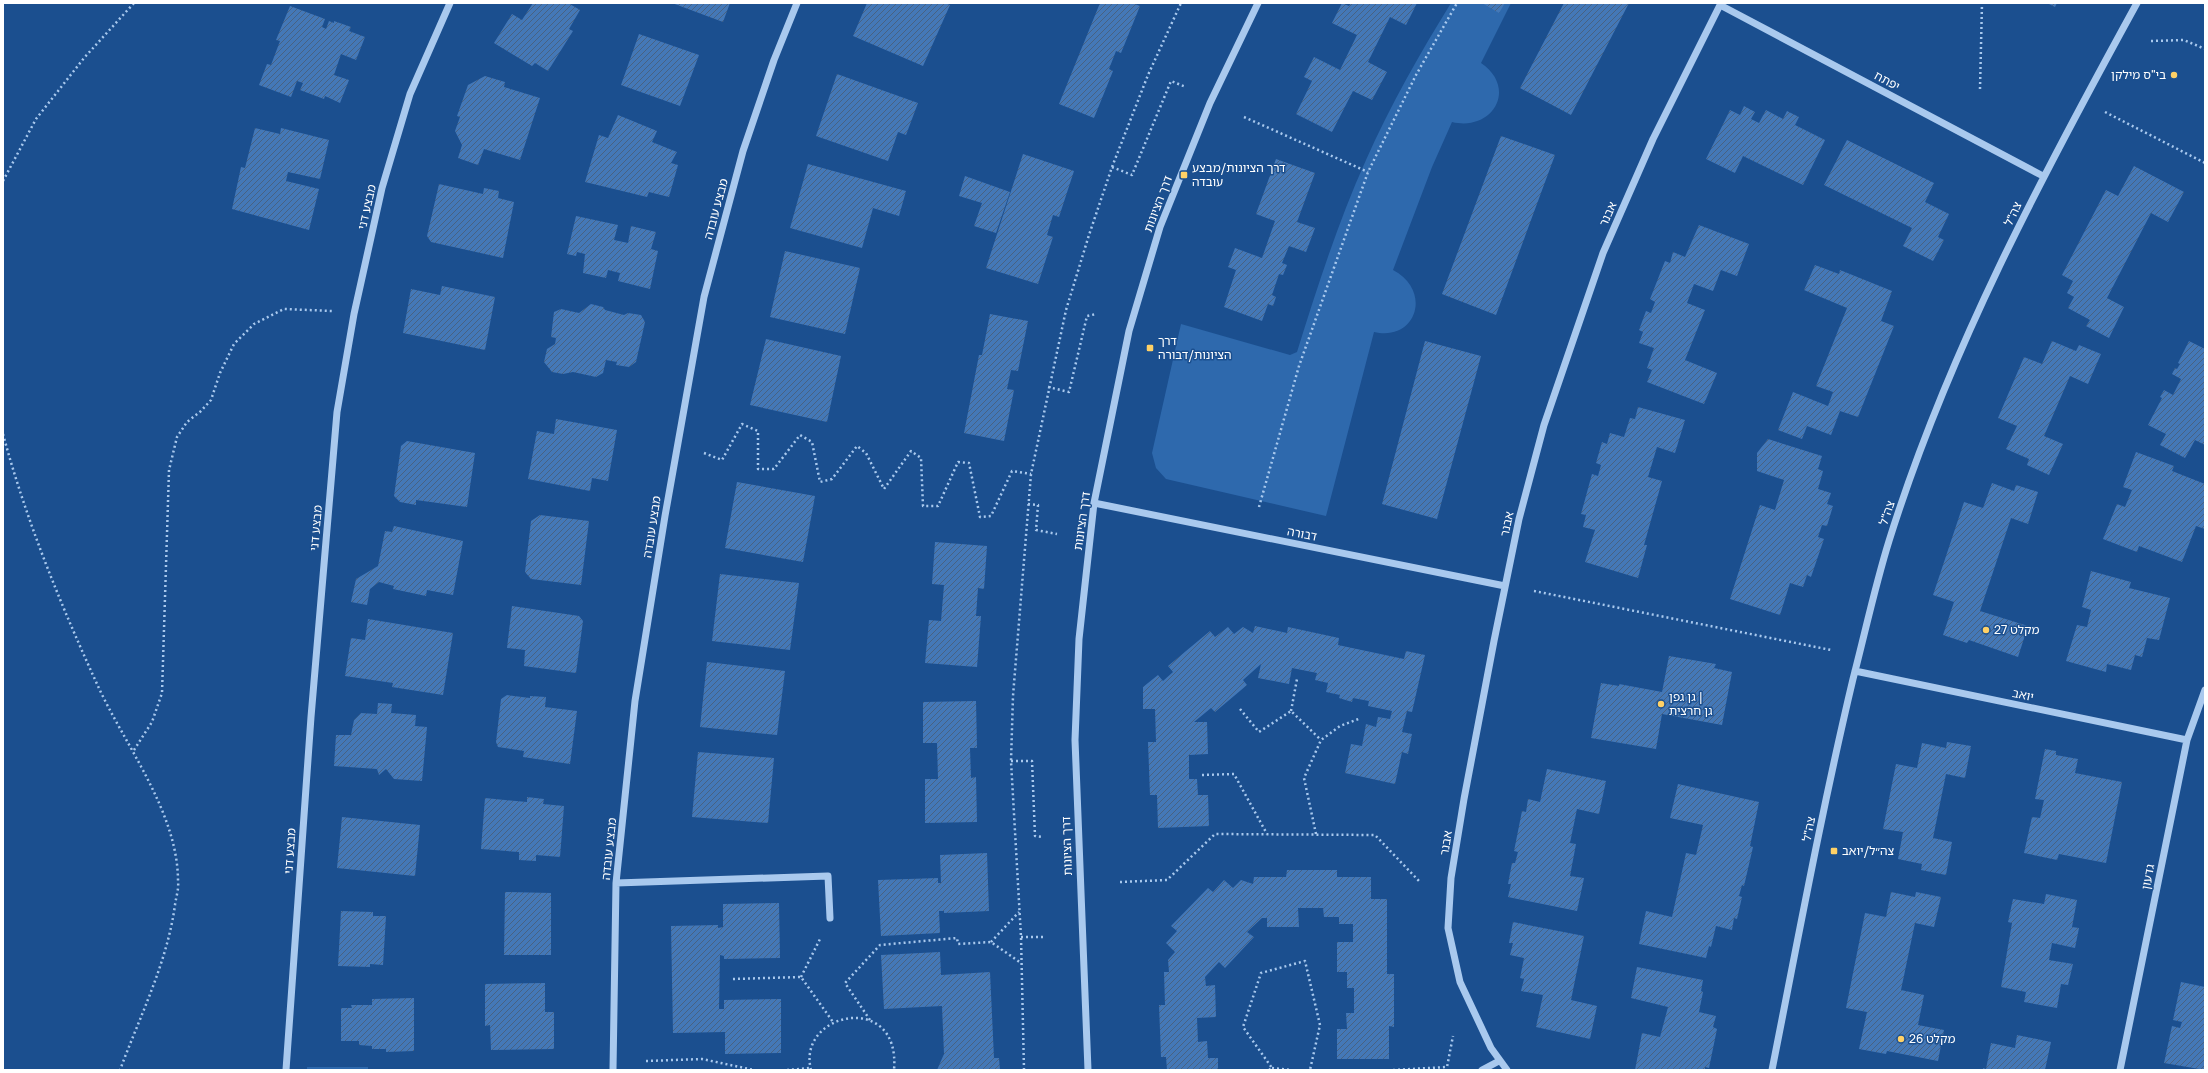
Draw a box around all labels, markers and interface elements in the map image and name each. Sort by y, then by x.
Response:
place label: בי"ס מילקן [2111,67,2166,82]
street label: יפתח [1872,68,1903,93]
marker: בי"ס מילקן [2169,70,2179,80]
place label: דרך הציונות/מבצע עובדה [1192,160,1286,189]
marker: דרך הציונות/מבצע עובדה [1179,170,1189,180]
street label: דרך הציונות [1140,173,1175,234]
street label: מבצע עובדה [700,177,731,241]
street label: מבצע דני [354,183,379,231]
street label: אבנר [1596,199,1620,228]
street label: צה"ל [2000,199,2025,228]
place label: דרך הציונות/דבורה [1158,333,1231,362]
marker: דרך הציונות/דבורה [1145,343,1155,353]
street label: דרך הציונות [1070,490,1093,551]
street label: מבצע עובדה [639,495,664,559]
street label: צה"ל [1875,498,1898,527]
street label: מבצע דני [306,504,325,552]
street label: אבנר [1497,510,1517,538]
street label: דבורה [1286,523,1319,544]
place label: מקלט 27 [1994,622,2039,637]
marker: מקלט 27 [1981,625,1991,635]
street label: יואב [2011,685,2035,704]
place label: גן גפן | גן חרצית [1669,689,1713,718]
marker: גן גפן | גן חרצית [1656,699,1666,709]
street label: צה"ל [1799,815,1818,843]
street label: דרך הציונות [1058,816,1075,876]
street label: מבצע עובדה [598,817,619,881]
street label: מבצע דני [280,827,299,874]
street label: אבנר [1436,829,1455,857]
place label: צה״ל/יואב [1842,843,1895,858]
marker: צה״ל/יואב [1829,846,1839,856]
street label: גדעון [2138,862,2157,891]
place label: מקלט 26 [1909,1031,1955,1046]
marker: מקלט 26 [1896,1034,1906,1044]

